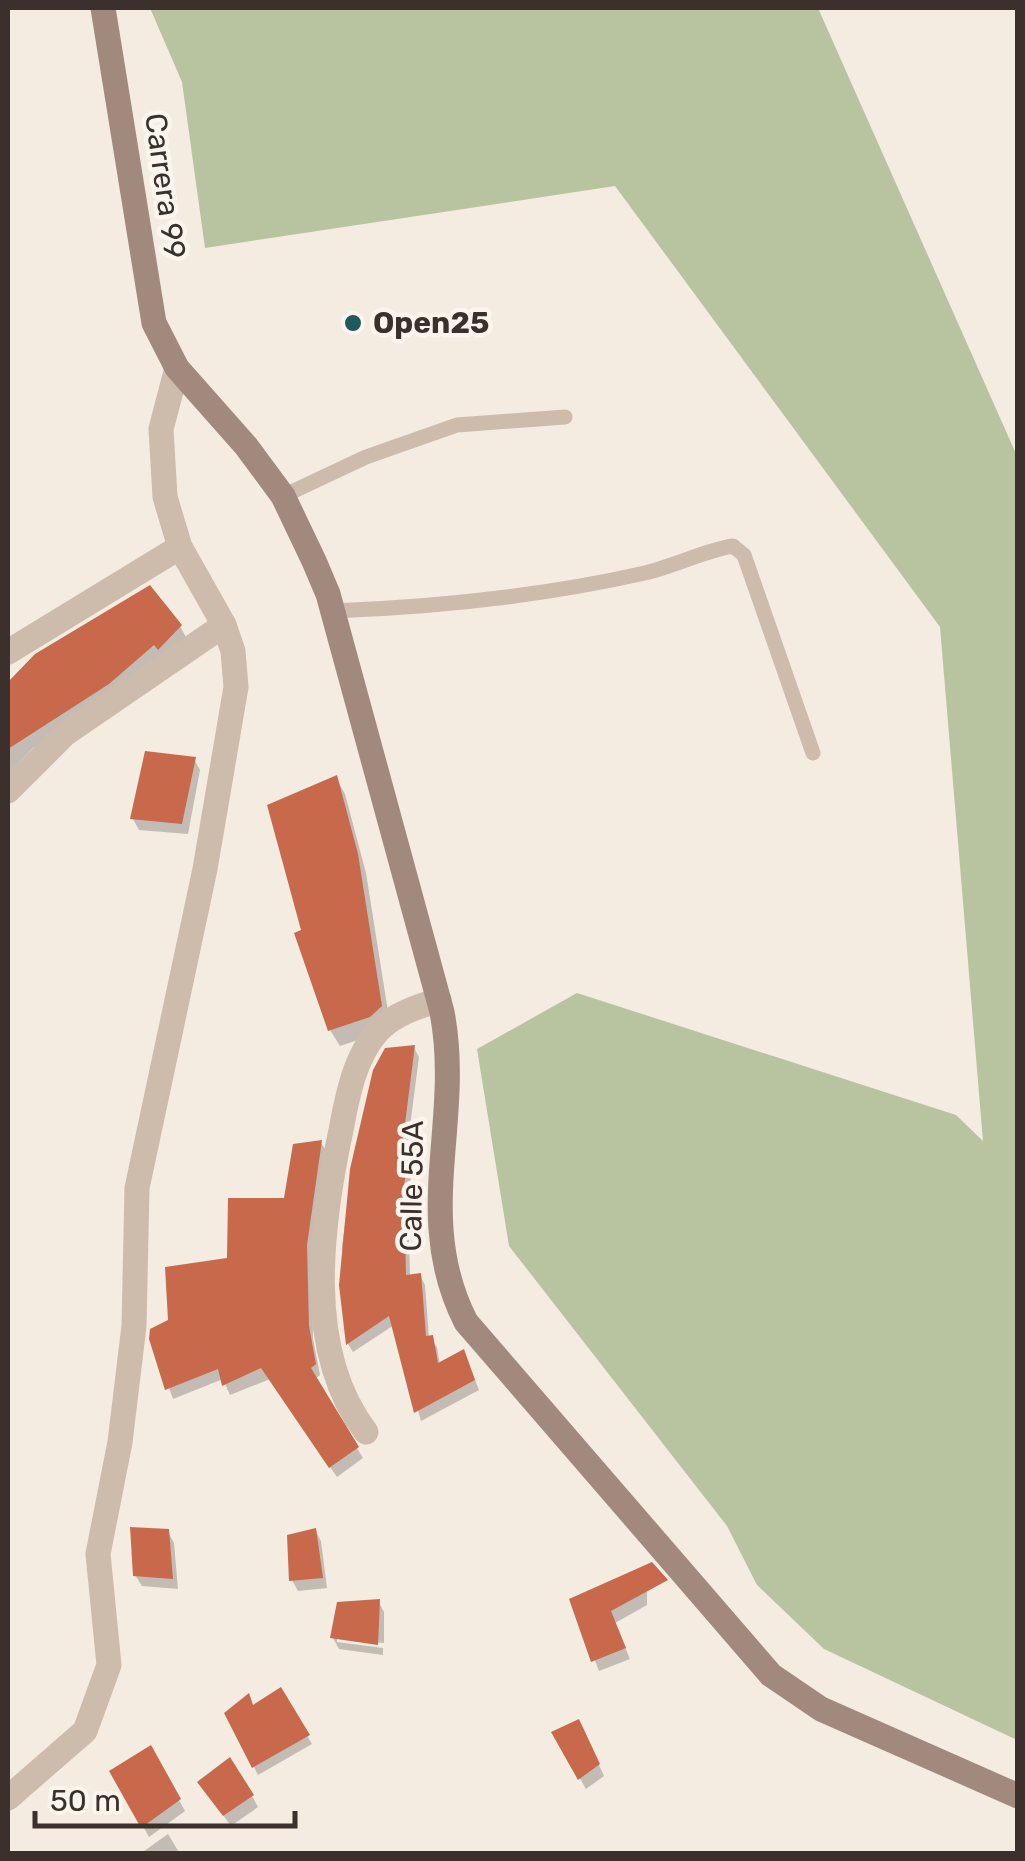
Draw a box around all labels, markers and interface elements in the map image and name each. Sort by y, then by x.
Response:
street label: Carrera 99 [137,111,193,261]
place label: Open25 [373,305,489,341]
marker: Open25 [342,312,364,334]
street label: Calle 55A [393,1120,431,1252]
scale bar [35,1766,295,1828]
text: 50 m [50,1783,121,1819]

